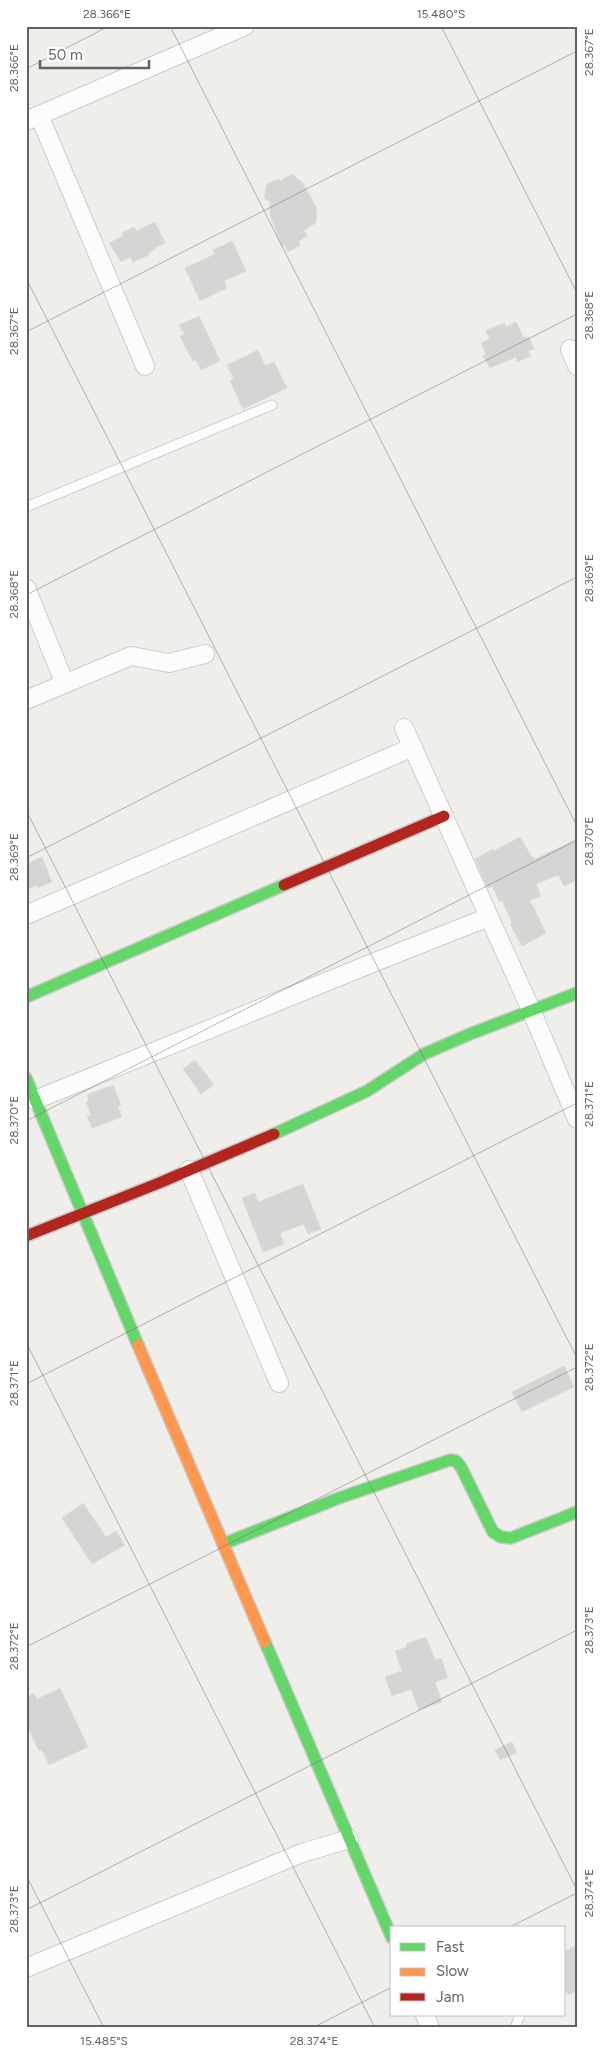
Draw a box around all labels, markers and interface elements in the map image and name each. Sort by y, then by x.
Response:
text: 28.366°E [83,7,131,21]
text: 15.480°S [417,7,465,21]
text: 28.367°E [582,28,596,76]
scale bar [40,38,149,70]
text: 28.366°E [7,44,21,92]
text: 50 m [48,46,83,64]
text: 28.368°E [582,291,596,339]
text: 28.367°E [7,307,21,355]
text: 28.369°E [582,554,596,602]
text: 28.368°E [7,570,21,618]
text: 28.370°E [582,817,596,865]
text: 28.369°E [7,833,21,881]
text: 28.371°E [582,1081,596,1127]
text: 28.370°E [7,1096,21,1144]
text: 28.372°E [582,1343,596,1391]
text: 28.371°E [7,1360,21,1406]
text: 28.373°E [582,1606,596,1654]
text: 28.372°E [7,1622,21,1670]
text: 28.374°E [582,1869,596,1917]
text: 28.373°E [7,1885,21,1933]
legend [390,1926,566,2016]
text: Fast [436,1938,465,1956]
text: Slow [436,1962,469,1980]
text: Jam [436,1988,464,2006]
text: 15.485°S [80,2034,128,2048]
text: 28.374°E [290,2034,338,2048]

